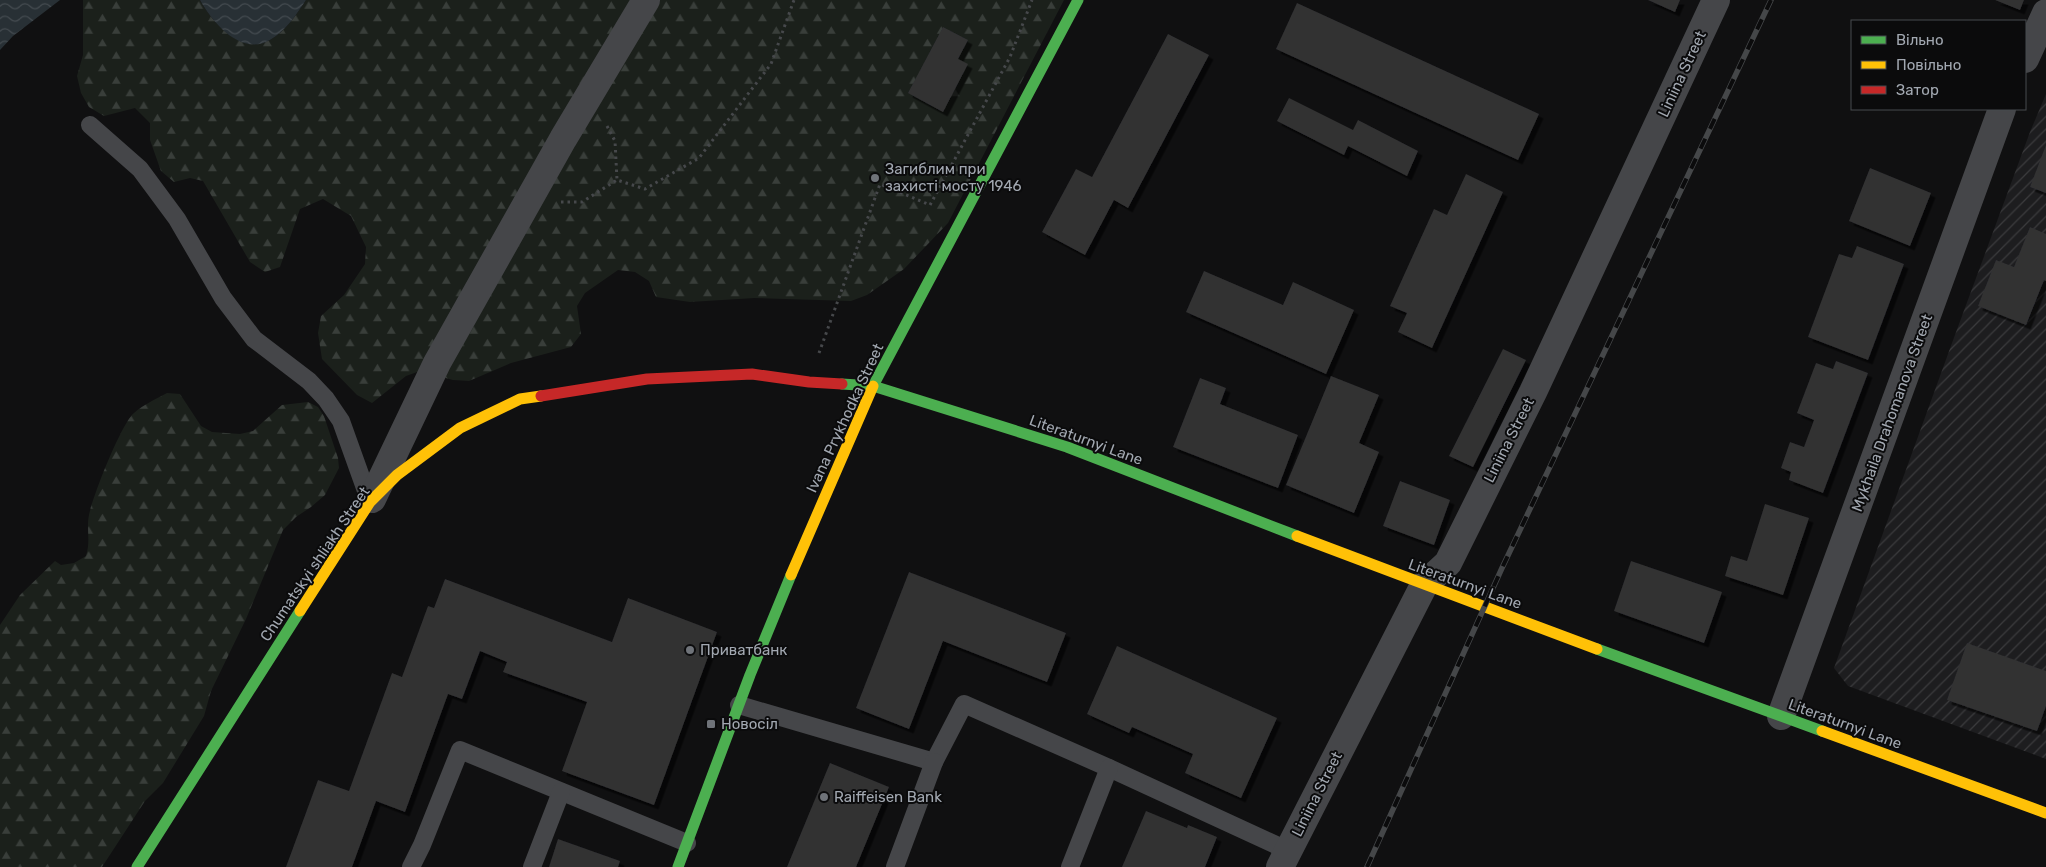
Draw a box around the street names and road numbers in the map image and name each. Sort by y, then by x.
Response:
street label: Liniina Street [1654,28,1710,120]
street label: Mykhaila Drahomanova Street [1848,312,1936,514]
street label: Ivana Prykhodka Street [803,341,888,495]
street label: Liniina Street [1480,394,1538,485]
street label: Literaturnyi Lane [1027,411,1145,469]
street label: Chumatskyi shliakh Street [256,483,374,645]
street label: Literaturnyi Lane [1406,555,1524,613]
street label: Literaturnyi Lane [1786,695,1904,753]
street label: Liniina Street [1288,748,1346,839]

